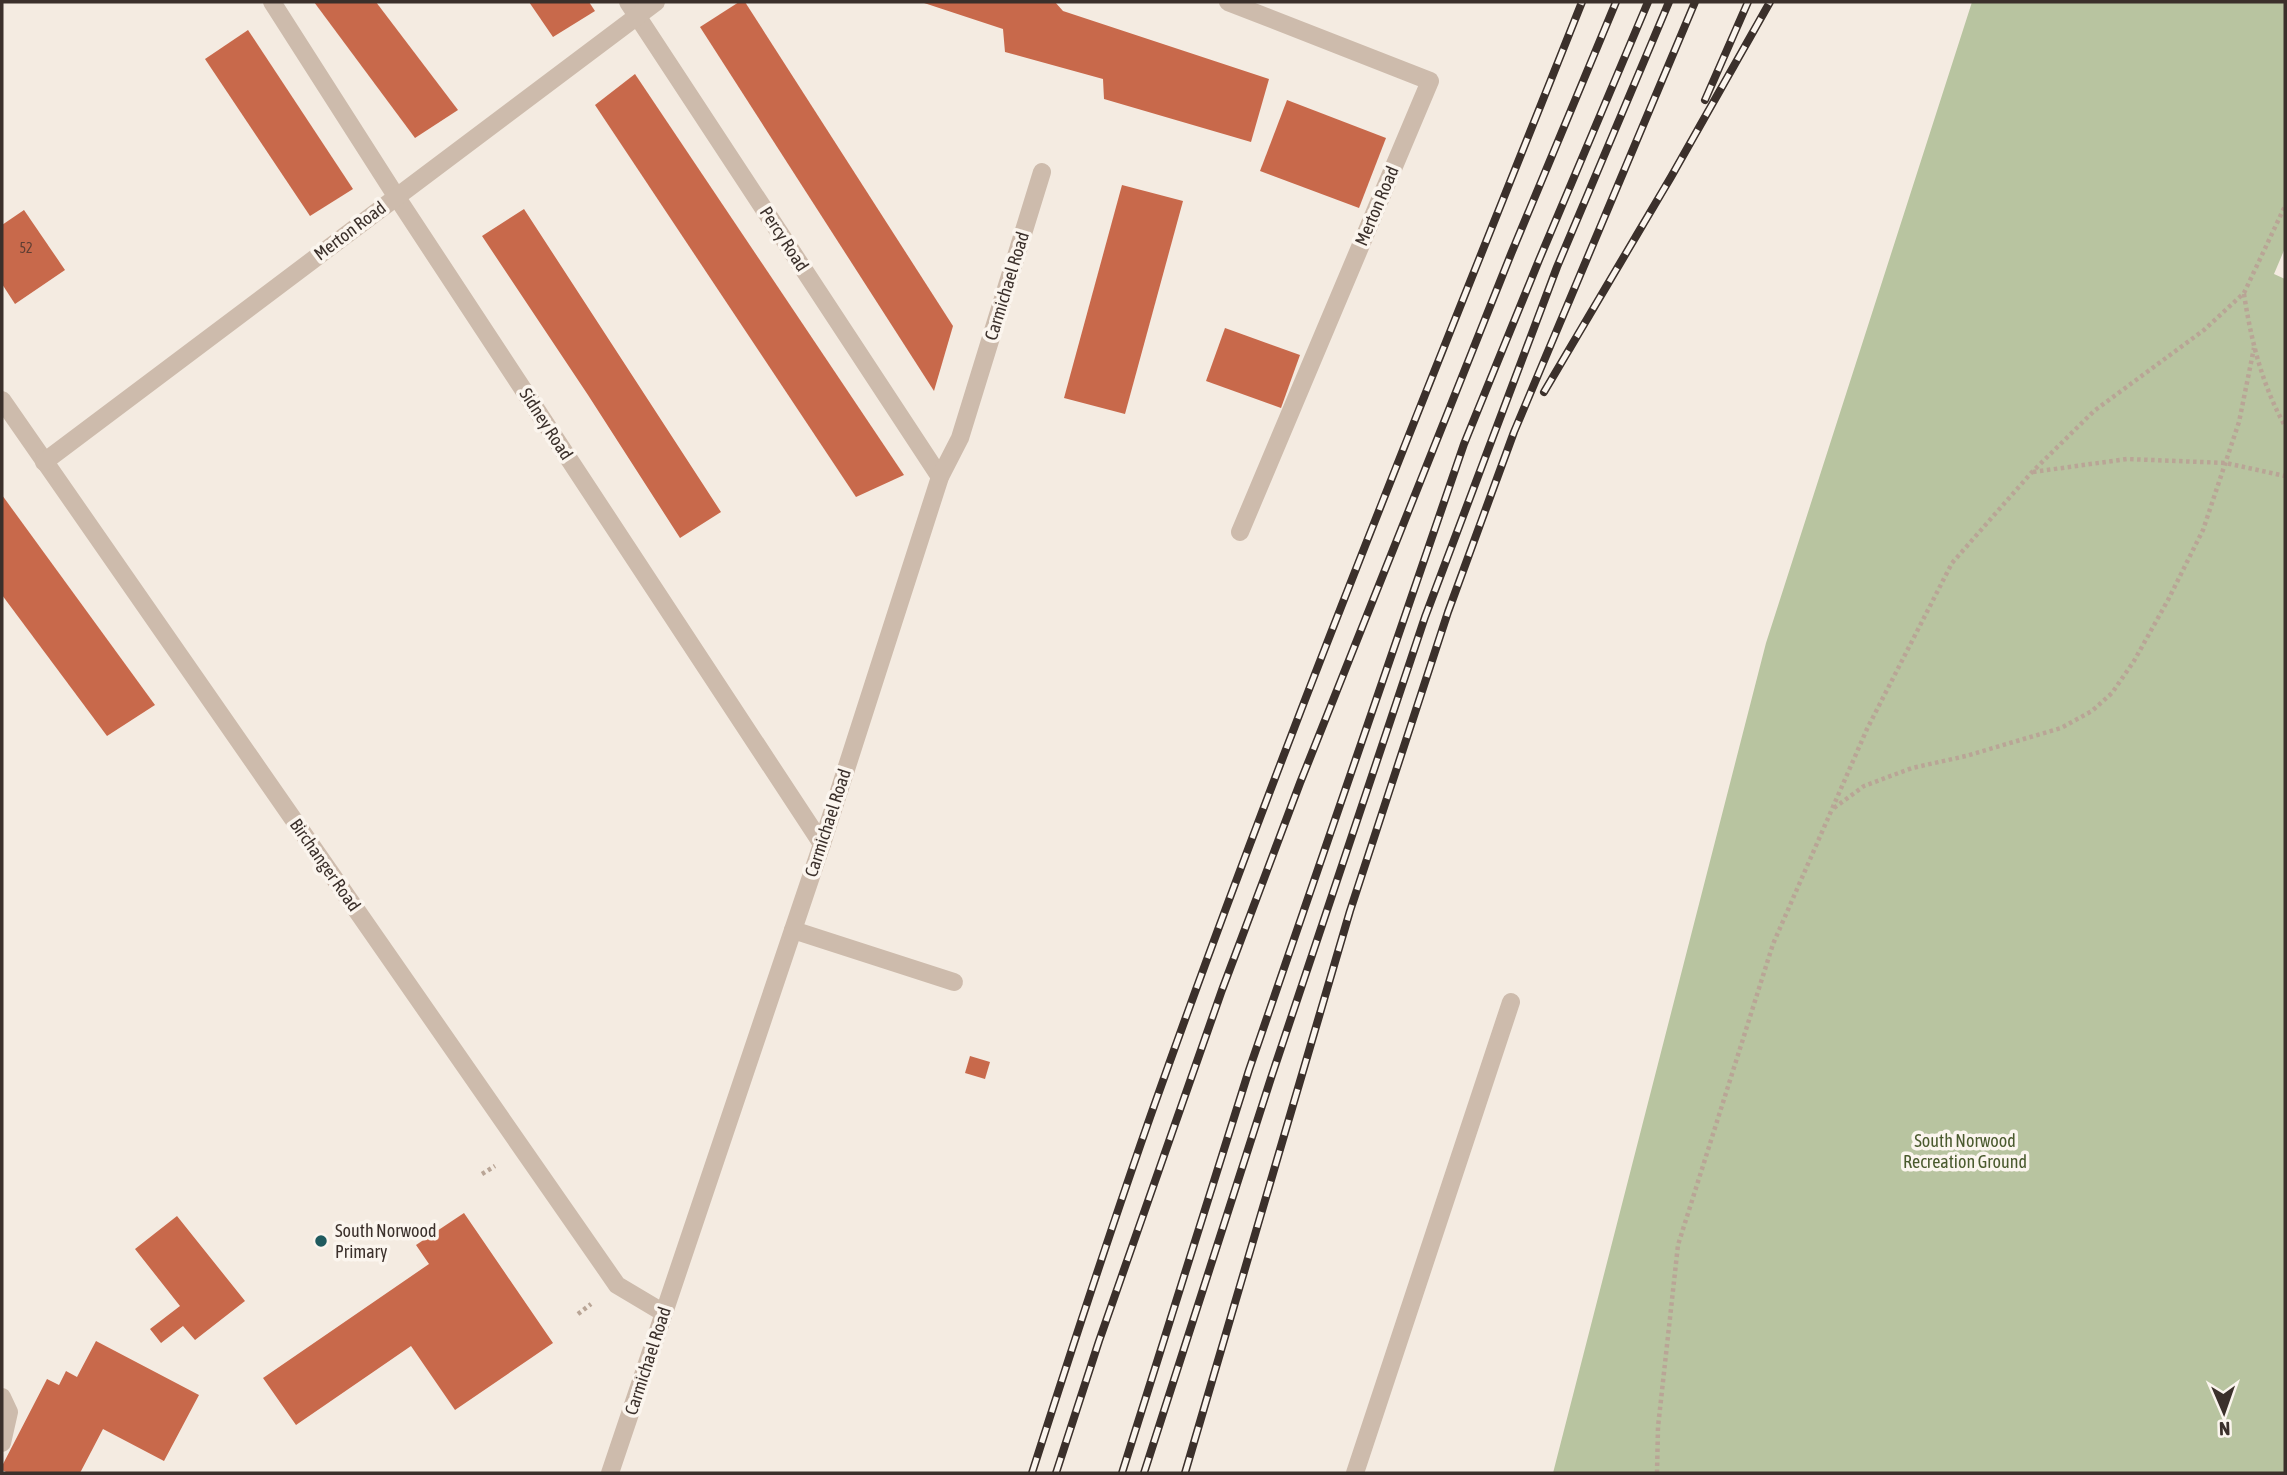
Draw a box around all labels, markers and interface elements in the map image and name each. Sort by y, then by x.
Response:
street label: Merton Road [1350,163,1403,249]
street label: Merton Road [310,197,390,264]
street label: Percy Road [756,202,813,275]
street label: Carmichael Road [980,229,1033,343]
house number: 52 [19,240,33,256]
street label: Sidney Road [516,384,577,463]
street label: Carmichael Road [800,766,855,880]
street label: Birchanger Road [286,814,365,915]
park label: South Norwood Recreation Ground [1903,1130,2027,1172]
place label: South Norwood Primary [335,1220,437,1262]
marker: South Norwood Primary [313,1233,329,1249]
street label: Carmichael Road [620,1304,675,1418]
north arrow [2189,1377,2259,1447]
text: N [2219,1418,2231,1440]

